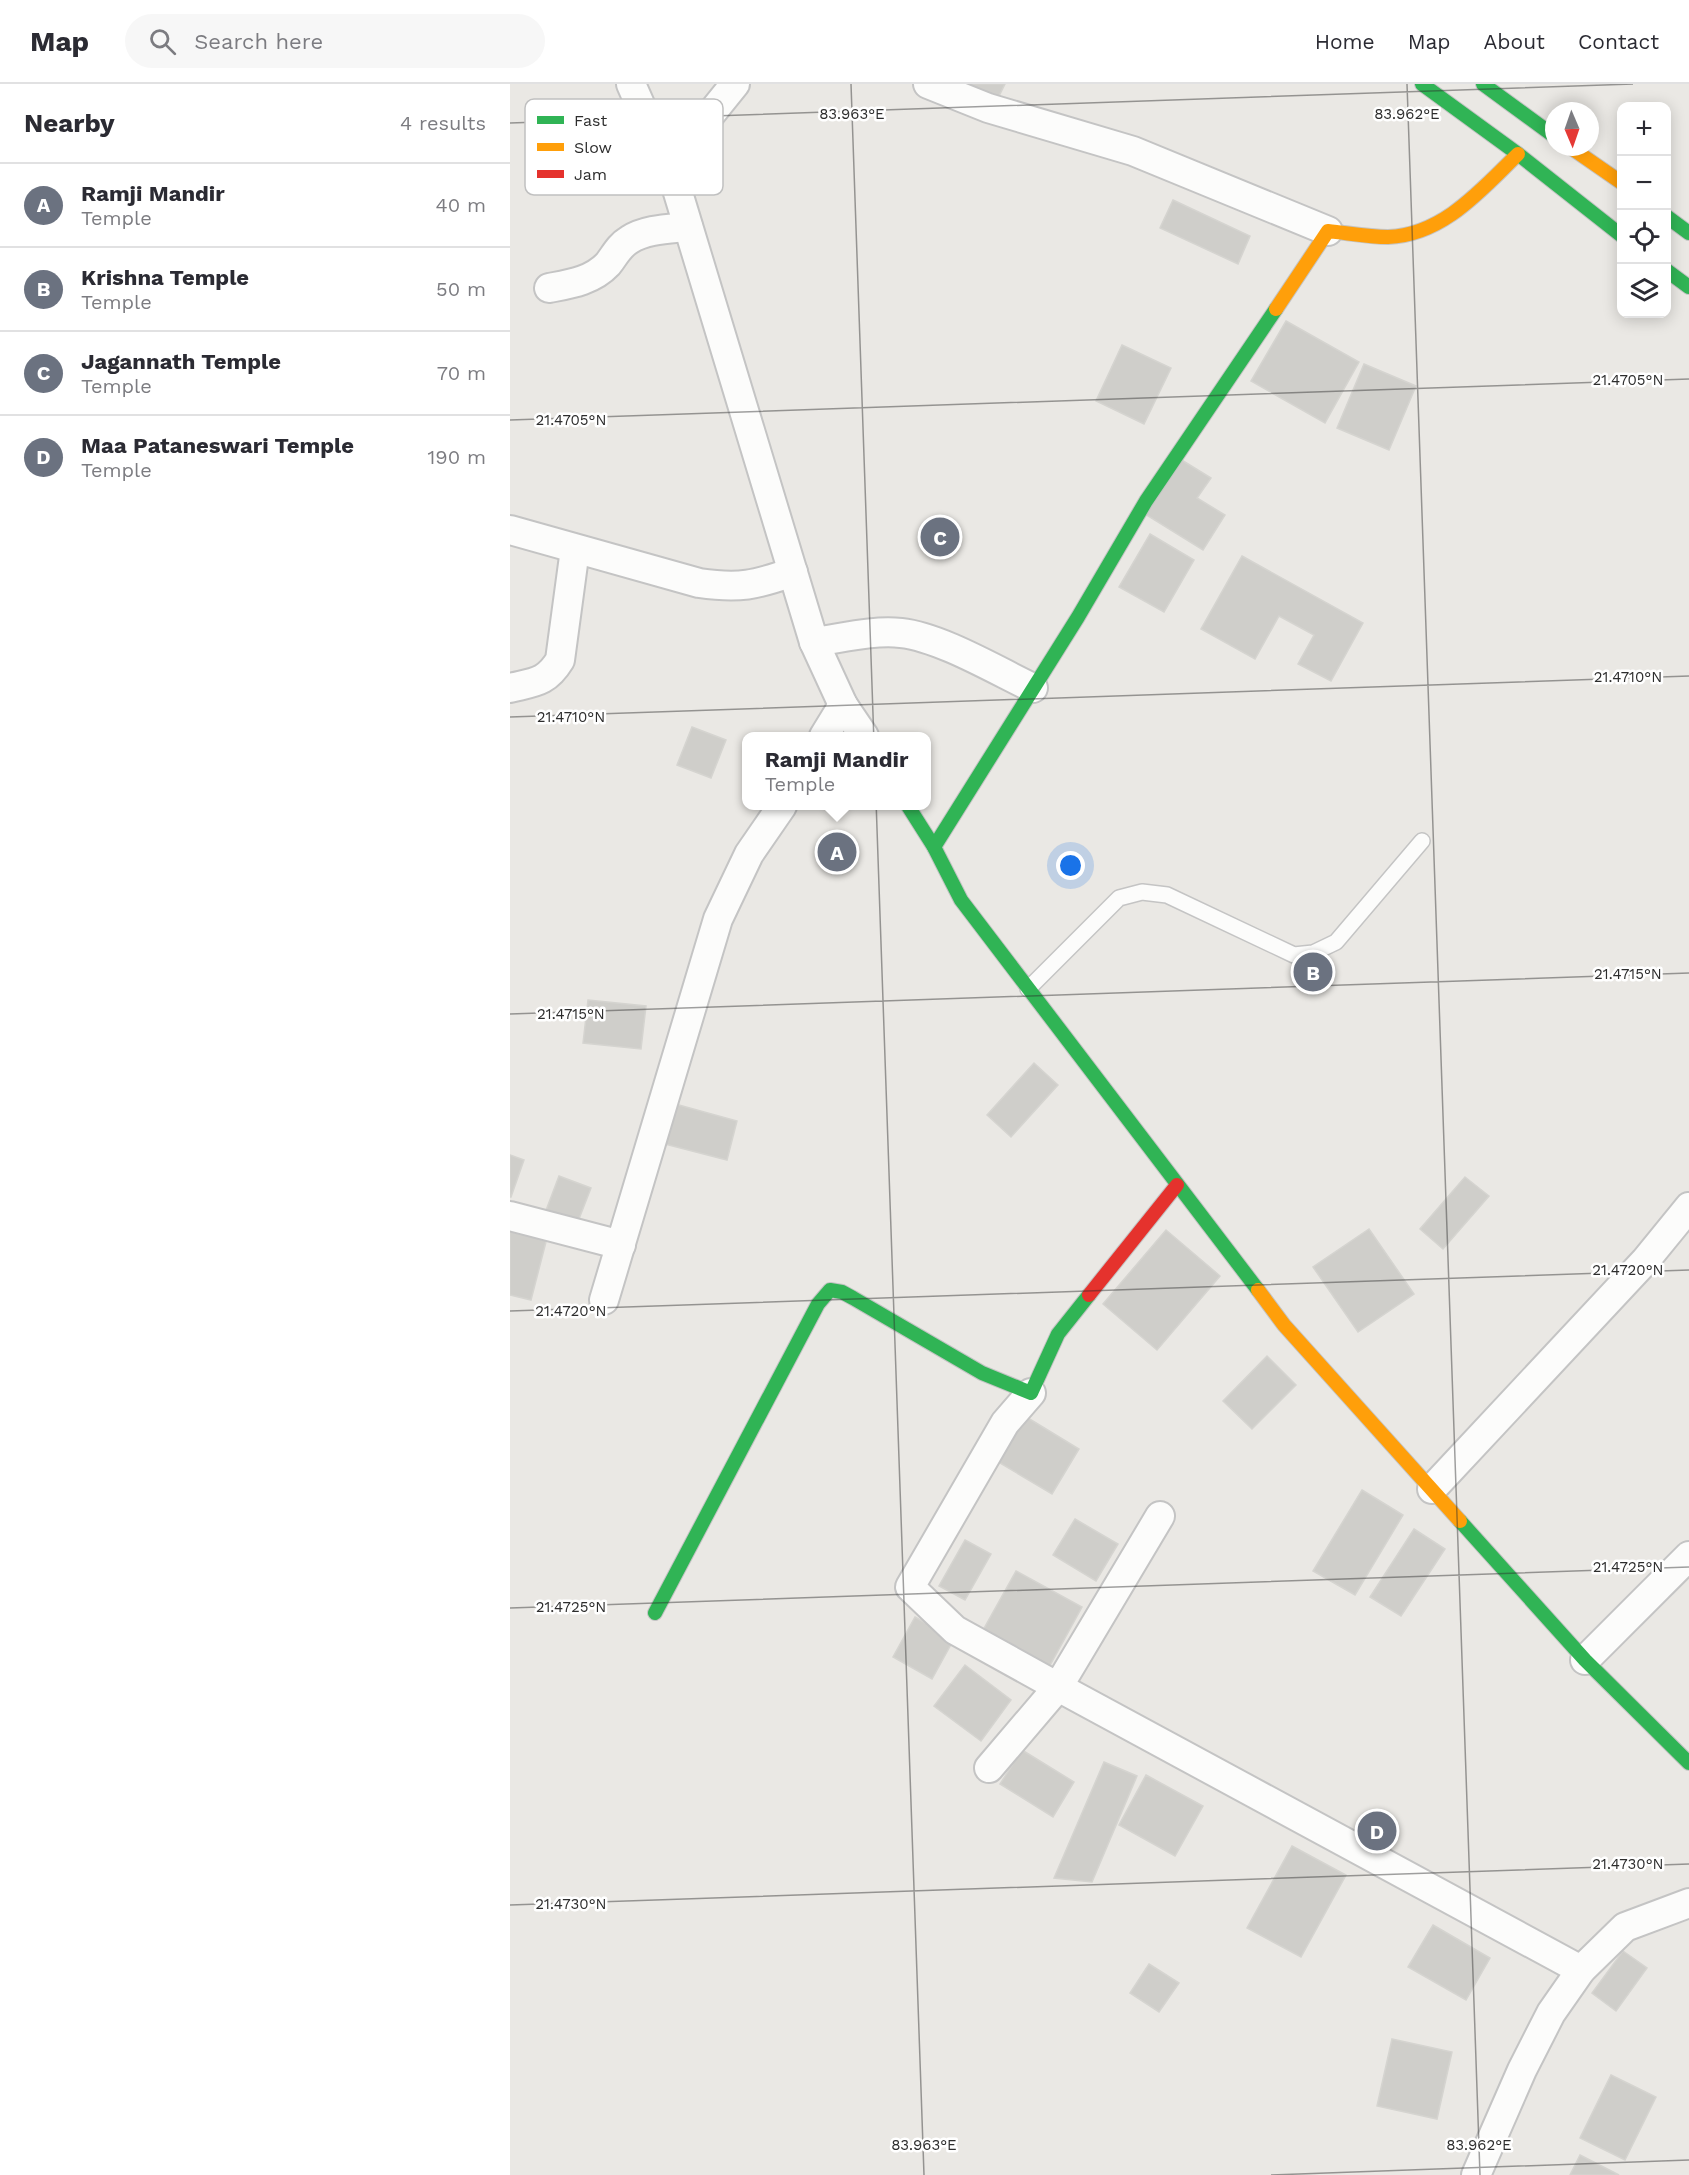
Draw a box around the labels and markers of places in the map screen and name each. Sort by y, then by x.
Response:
pin: C [920,514,960,560]
pin: A [818,830,856,874]
pin: B [1294,950,1332,994]
pin: D [1358,1808,1396,1854]

